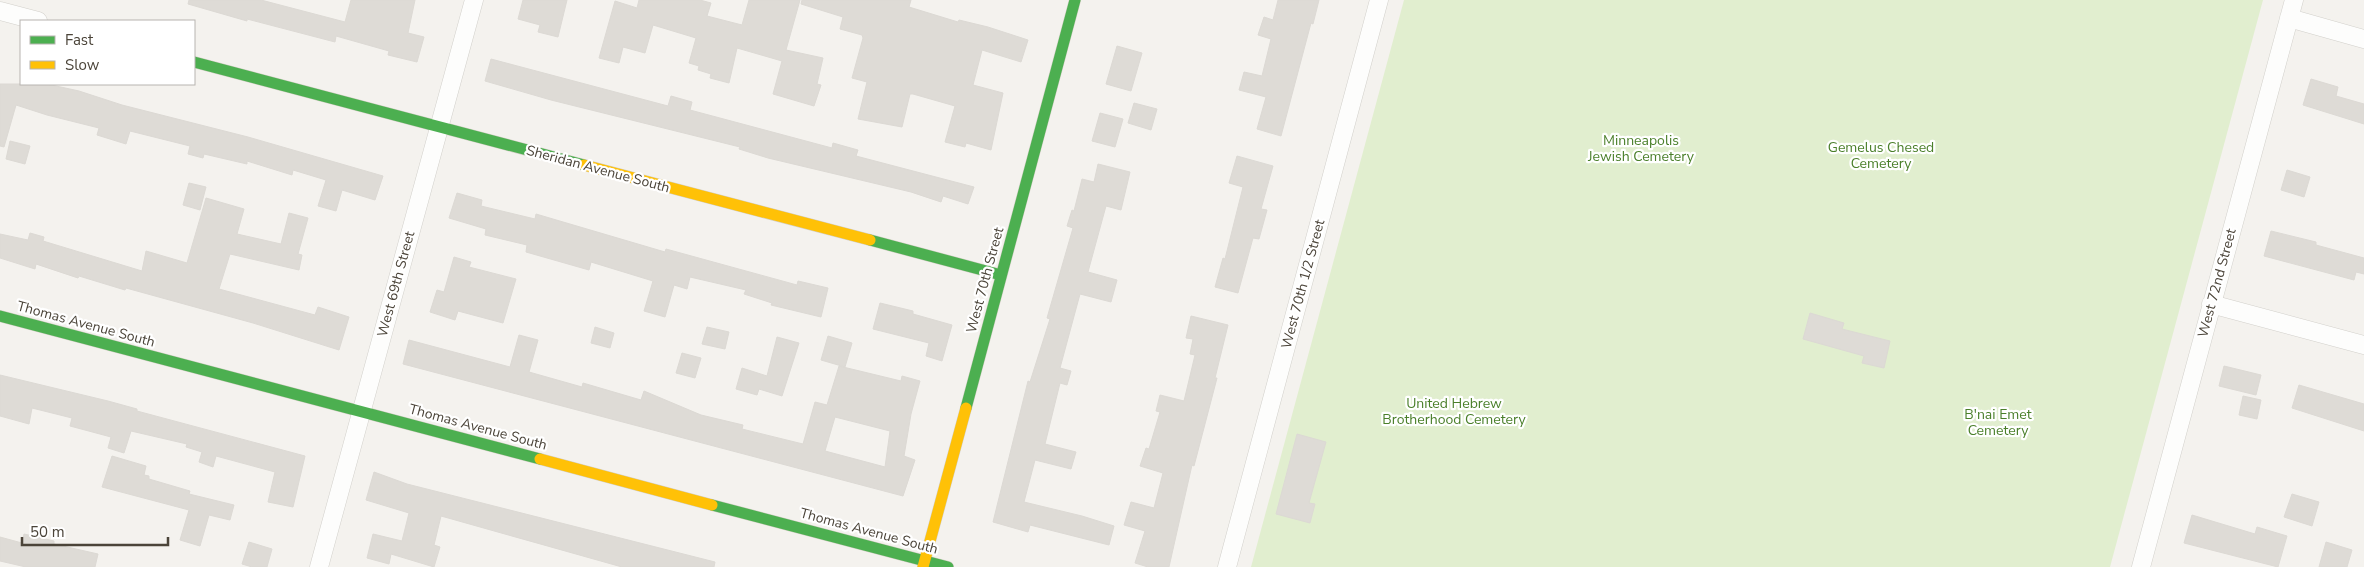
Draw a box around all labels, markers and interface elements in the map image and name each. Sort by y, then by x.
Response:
legend [20,20,195,85]
text: Fast [65,30,94,50]
text: Slow [65,55,100,75]
park label: Minneapolis Jewish Cemetery [1587,131,1695,166]
park label: Gemelus Chesed Cemetery [1828,138,1934,173]
street label: Sheridan Avenue South [524,141,672,197]
street label: West 70th 1/2 Street [1277,217,1329,351]
street label: West 70th Street [962,225,1008,335]
street label: West 72nd Street [2193,226,2241,340]
street label: West 69th Street [373,229,419,339]
street label: Thomas Avenue South [15,296,157,352]
park label: United Hebrew Brotherhood Cemetery [1382,394,1527,429]
street label: Thomas Avenue South [407,399,549,455]
park label: B'nai Emet Cemetery [1964,405,2032,440]
street label: Thomas Avenue South [798,503,940,559]
scale bar [22,514,169,546]
text: 50 m [30,522,65,542]

